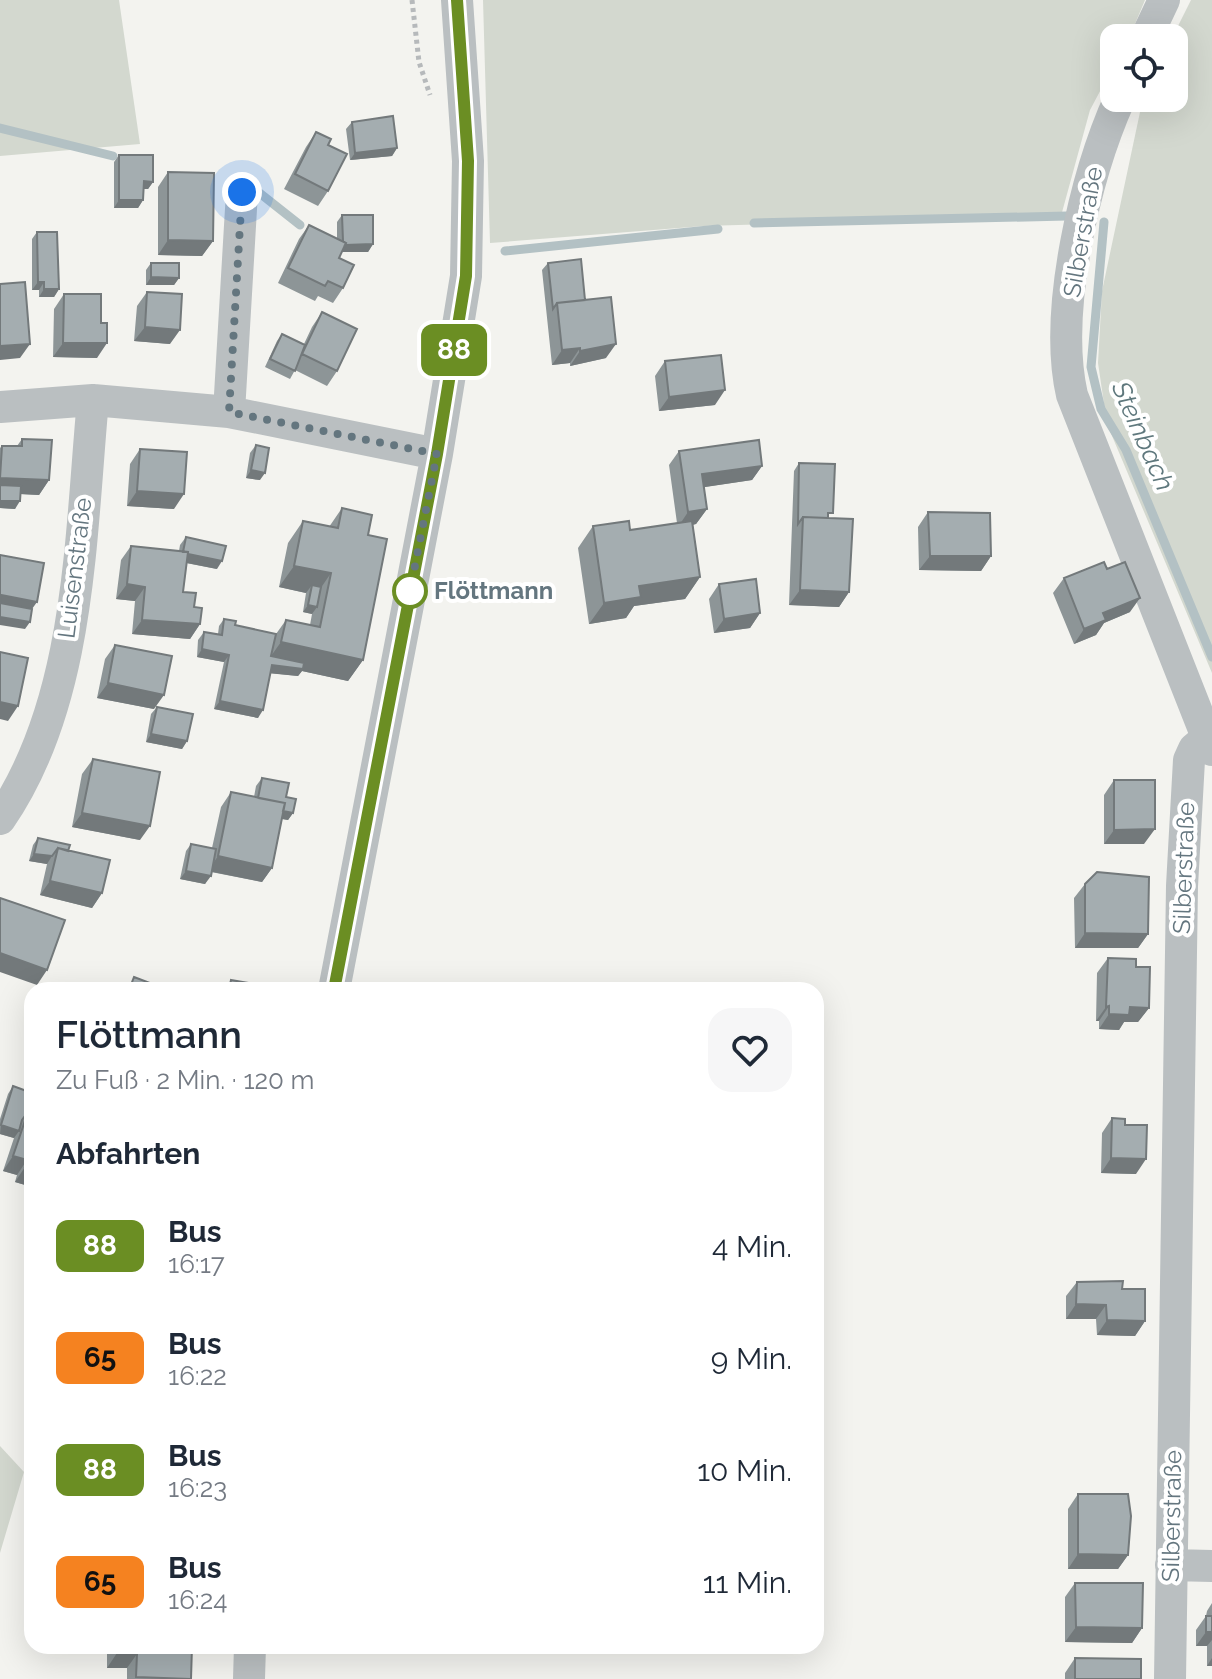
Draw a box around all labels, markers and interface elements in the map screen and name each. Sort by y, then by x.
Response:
map controls [1100,24,1188,112]
button: locate [1100,24,1188,112]
street label: Silberstraße [1057,164,1108,299]
your location [222,172,262,212]
line badge: 88 [418,324,490,376]
text: 88 [437,333,471,366]
water label: Steinbach [1105,376,1180,495]
street label: Luisenstraße [51,496,98,640]
marker: Flöttmann [393,574,427,608]
place label: Flöttmann [434,576,553,605]
street label: Silberstraße [1167,801,1200,934]
button: heart [708,1008,792,1092]
text: Flöttmann [56,1012,242,1057]
text: Zu Fuß · 2 Min. · 120 m [56,1065,315,1095]
text: Abfahrten [56,1136,200,1171]
text: Bus [168,1214,222,1249]
text: 88 [83,1229,117,1262]
text: 4 Min. [712,1229,792,1264]
text: 16:17 [168,1249,225,1279]
text: Bus [168,1326,222,1361]
text: 65 [84,1341,116,1374]
text: 9 Min. [711,1341,792,1376]
text: 16:22 [168,1361,227,1391]
text: Bus [168,1438,222,1473]
street label: Silberstraße [1156,1450,1187,1582]
text: 88 [83,1453,117,1486]
text: 10 Min. [697,1453,792,1488]
text: 16:23 [168,1473,227,1503]
text: Bus [168,1550,222,1585]
text: 65 [84,1565,116,1598]
text: 11 Min. [703,1565,792,1600]
text: 16:24 [168,1585,227,1615]

